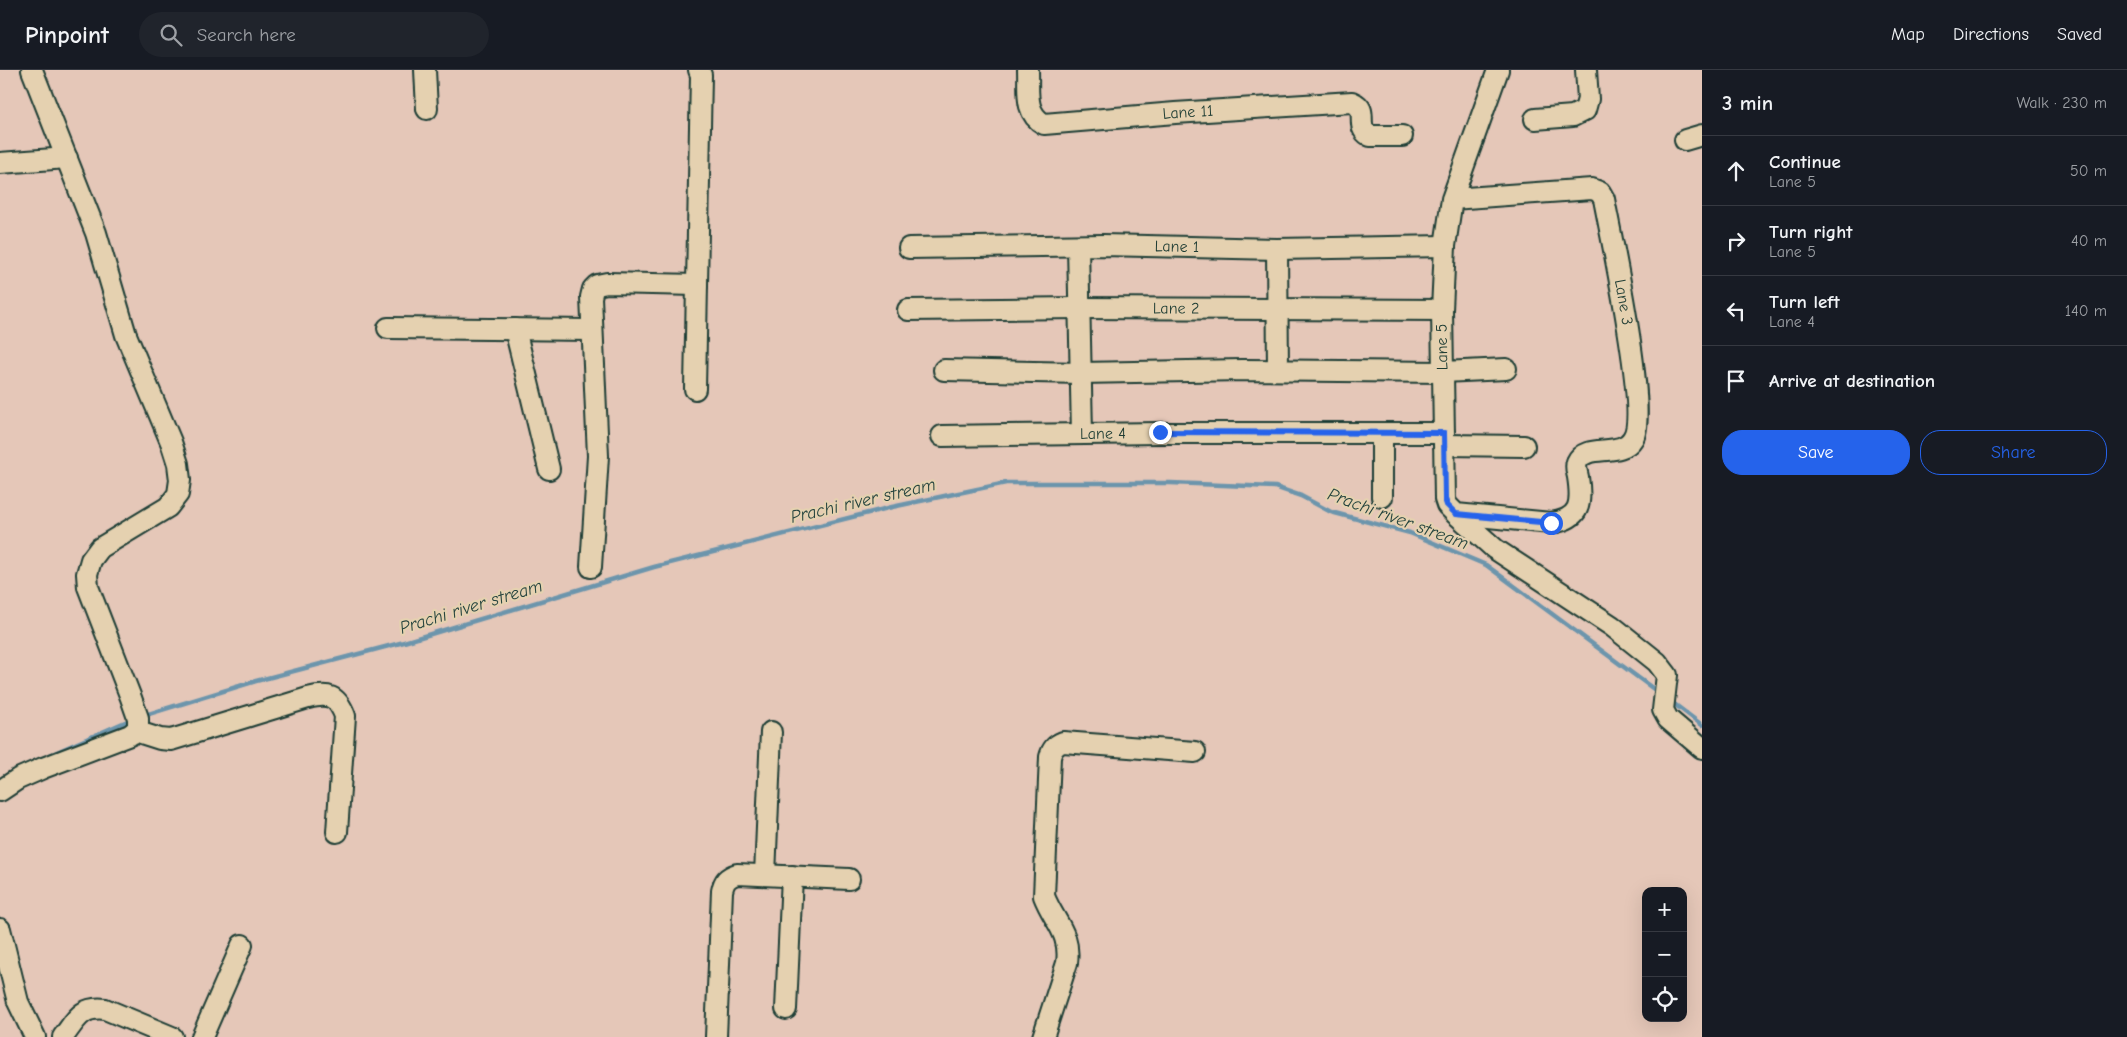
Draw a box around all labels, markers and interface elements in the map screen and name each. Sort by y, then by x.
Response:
search box [139,12,489,57]
text: Pinpoint [25,21,109,49]
icon: search [157,21,185,49]
text: Search here [197,24,296,46]
text: Map [1891,24,1925,45]
text: Directions [1953,24,2029,45]
text: Saved [2057,24,2102,45]
text: 3 min [1722,91,1773,115]
text: Walk · 230 m [2016,94,2107,112]
street label: Lane 11 [1162,102,1214,123]
text: Continue [1769,151,1841,173]
icon: ahead [1722,157,1750,185]
text: 50 m [2070,162,2107,180]
text: Lane 5 [1769,173,1816,191]
text: Turn right [1769,221,1853,243]
icon: right [1722,227,1750,255]
text: 40 m [2071,232,2107,250]
street label: Lane 1 [1154,237,1199,256]
text: Lane 5 [1769,243,1816,261]
street label: Lane 3 [1611,278,1636,326]
text: Turn left [1769,291,1840,313]
icon: left [1722,297,1750,325]
street label: Lane 2 [1153,299,1199,318]
text: 140 m [2065,302,2107,320]
text: Lane 4 [1769,313,1815,331]
street label: Lane 5 [1433,323,1451,371]
icon: arrive [1722,367,1750,395]
text: Arrive at destination [1769,370,1935,392]
route end [1149,421,1172,444]
street label: Lane 4 [1080,424,1126,443]
button: Save [1722,430,1910,475]
button: Share [1920,430,2107,475]
water label: Prachi river stream [788,474,938,528]
water label: Prachi river stream [1325,484,1471,554]
route start [1540,512,1563,535]
water label: Prachi river stream [397,575,545,639]
map controls [1642,887,1687,1022]
button: + [1642,887,1687,932]
button: − [1642,932,1687,977]
button: locate [1642,977,1687,1022]

